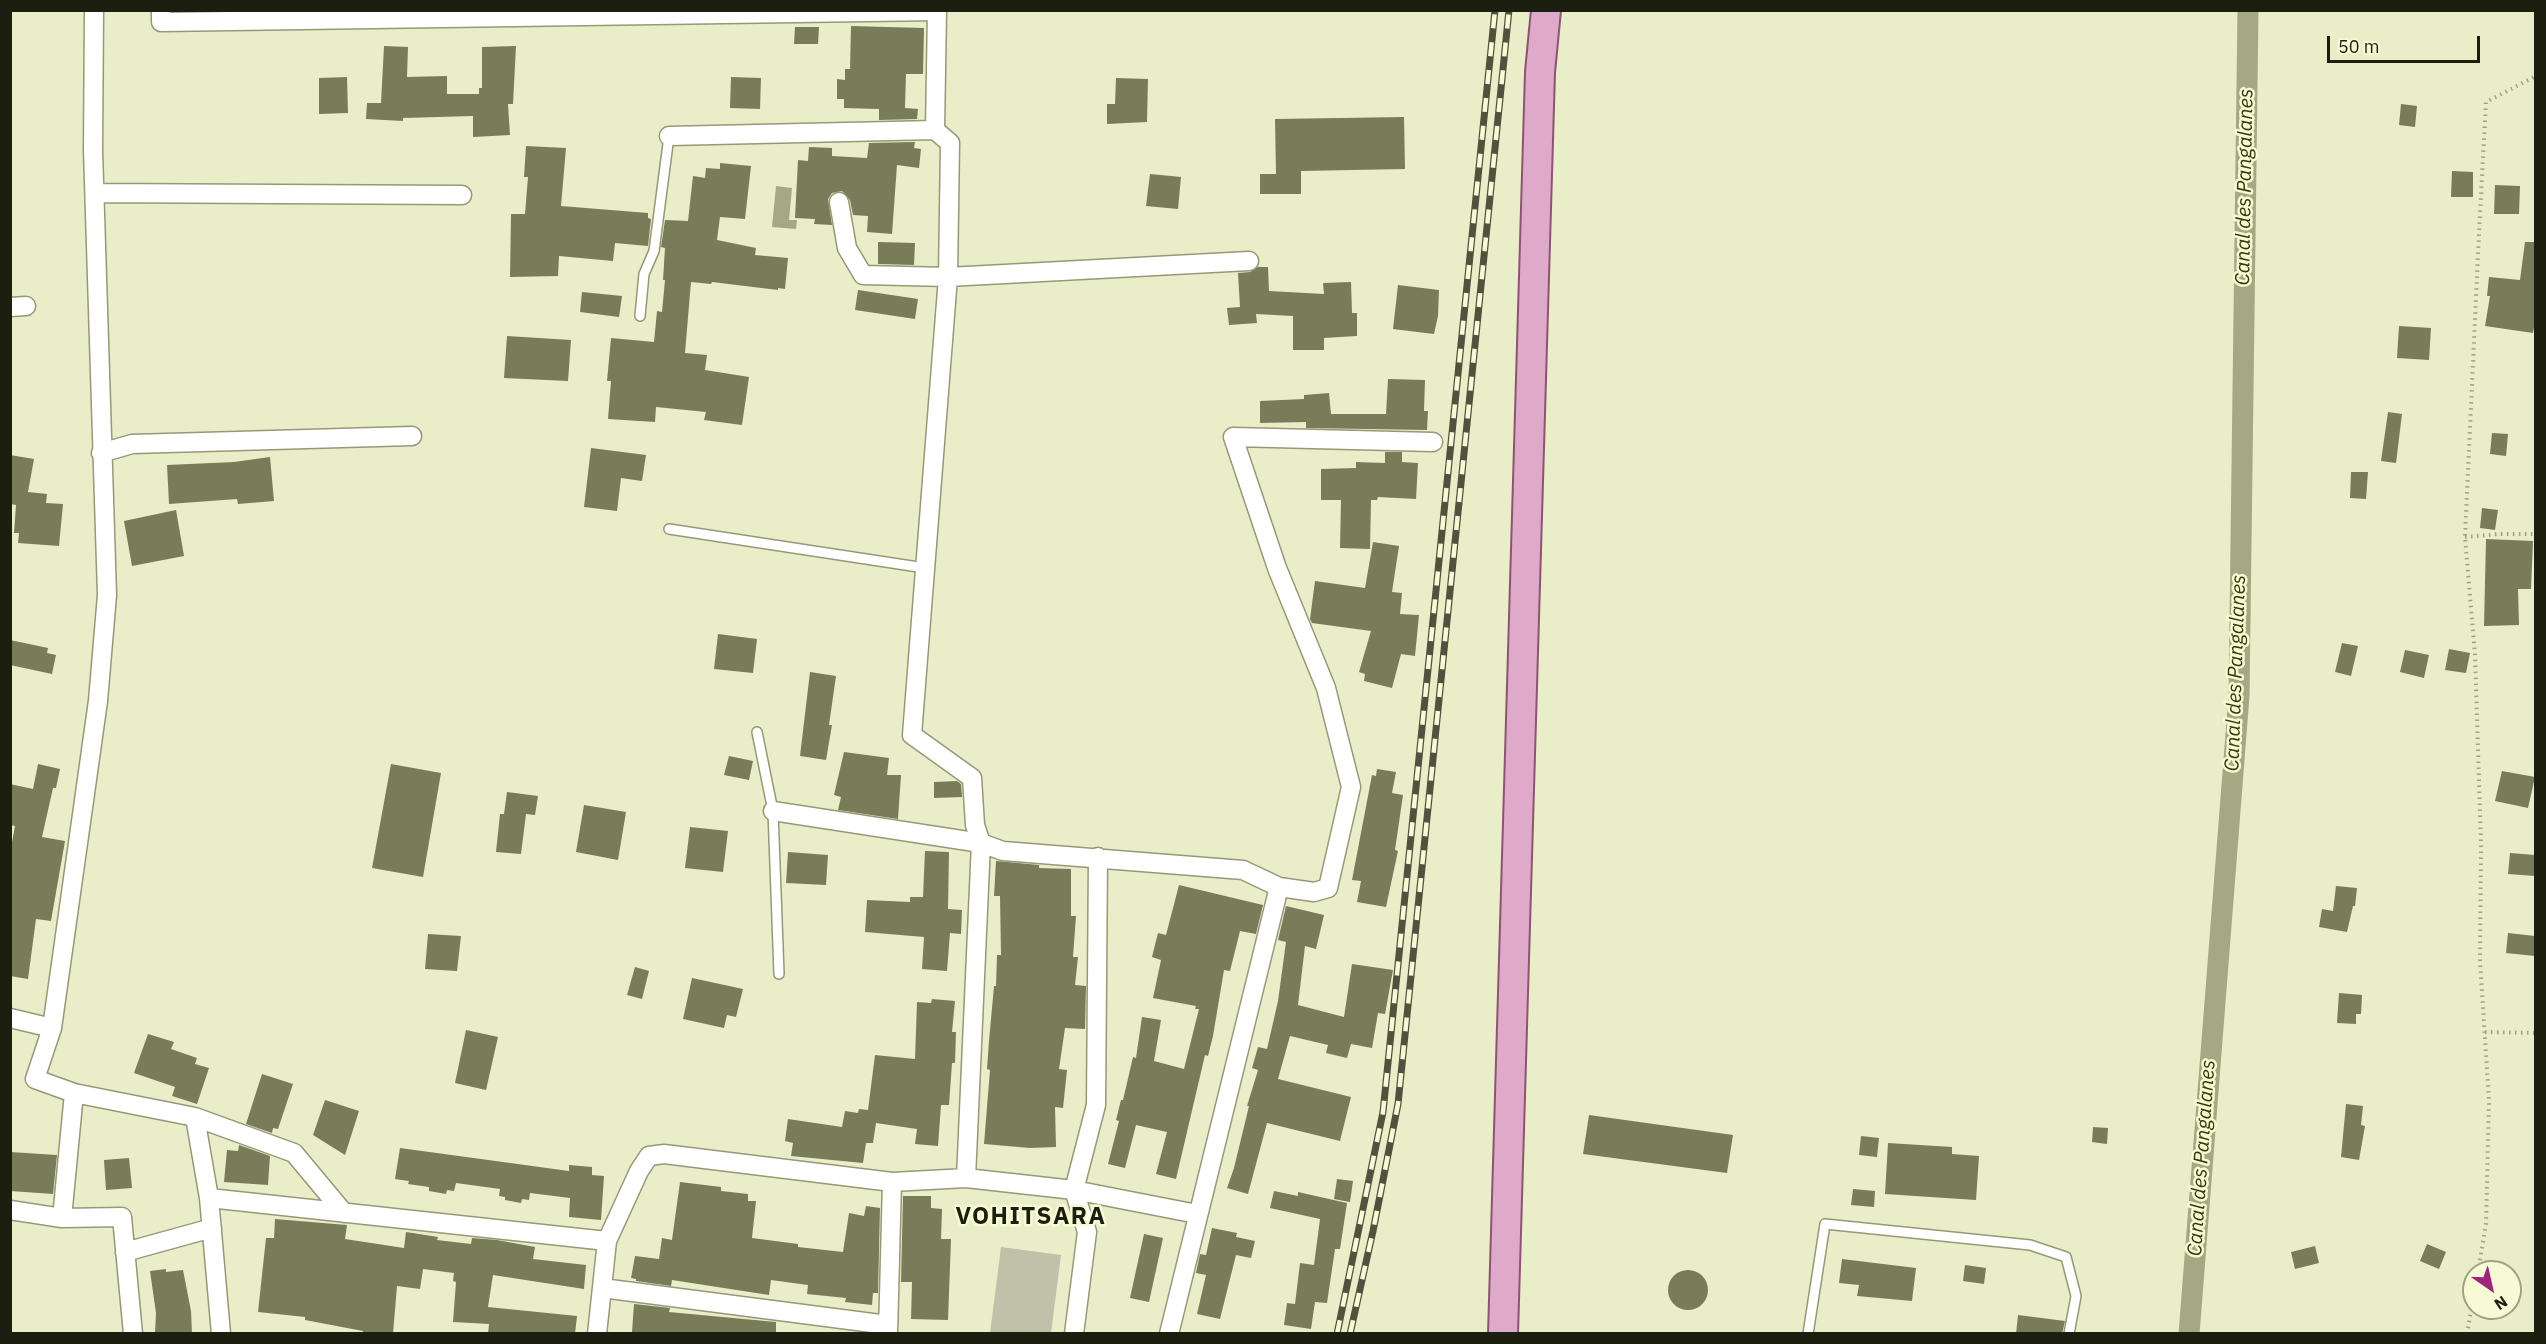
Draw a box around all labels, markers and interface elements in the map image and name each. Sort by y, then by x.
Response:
scale bar [2330,24,2483,62]
text: 50 m [2338,35,2380,58]
water label: Canal des Pangalanes [2231,89,2259,285]
water label: Canal des Pangalanes [2221,574,2251,772]
water label: Canal des Pangalanes [2183,1059,2221,1257]
district label: VOHITSARA [956,1203,1106,1231]
north arrow [2462,1260,2522,1320]
text: N [2491,1292,2511,1315]

